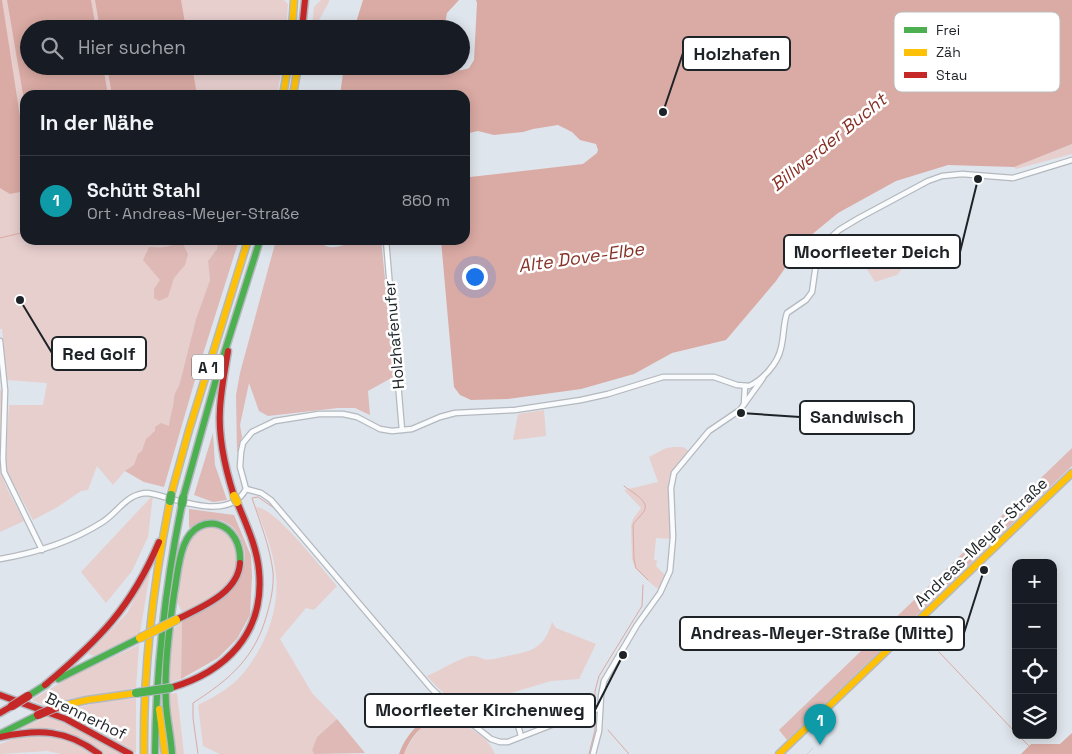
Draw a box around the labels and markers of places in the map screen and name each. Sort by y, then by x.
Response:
callout: Holzhafen [683,37,790,70]
callout: Moorfleeter Deich [784,235,960,268]
callout: Red Golf [52,337,146,370]
callout: Sandwisch [800,401,914,434]
callout: Andreas-Meyer-Straße (Mitte) [680,617,964,650]
callout: Moorfleeter Kirchenweg [365,694,595,727]
pin: 1 [804,704,836,745]

